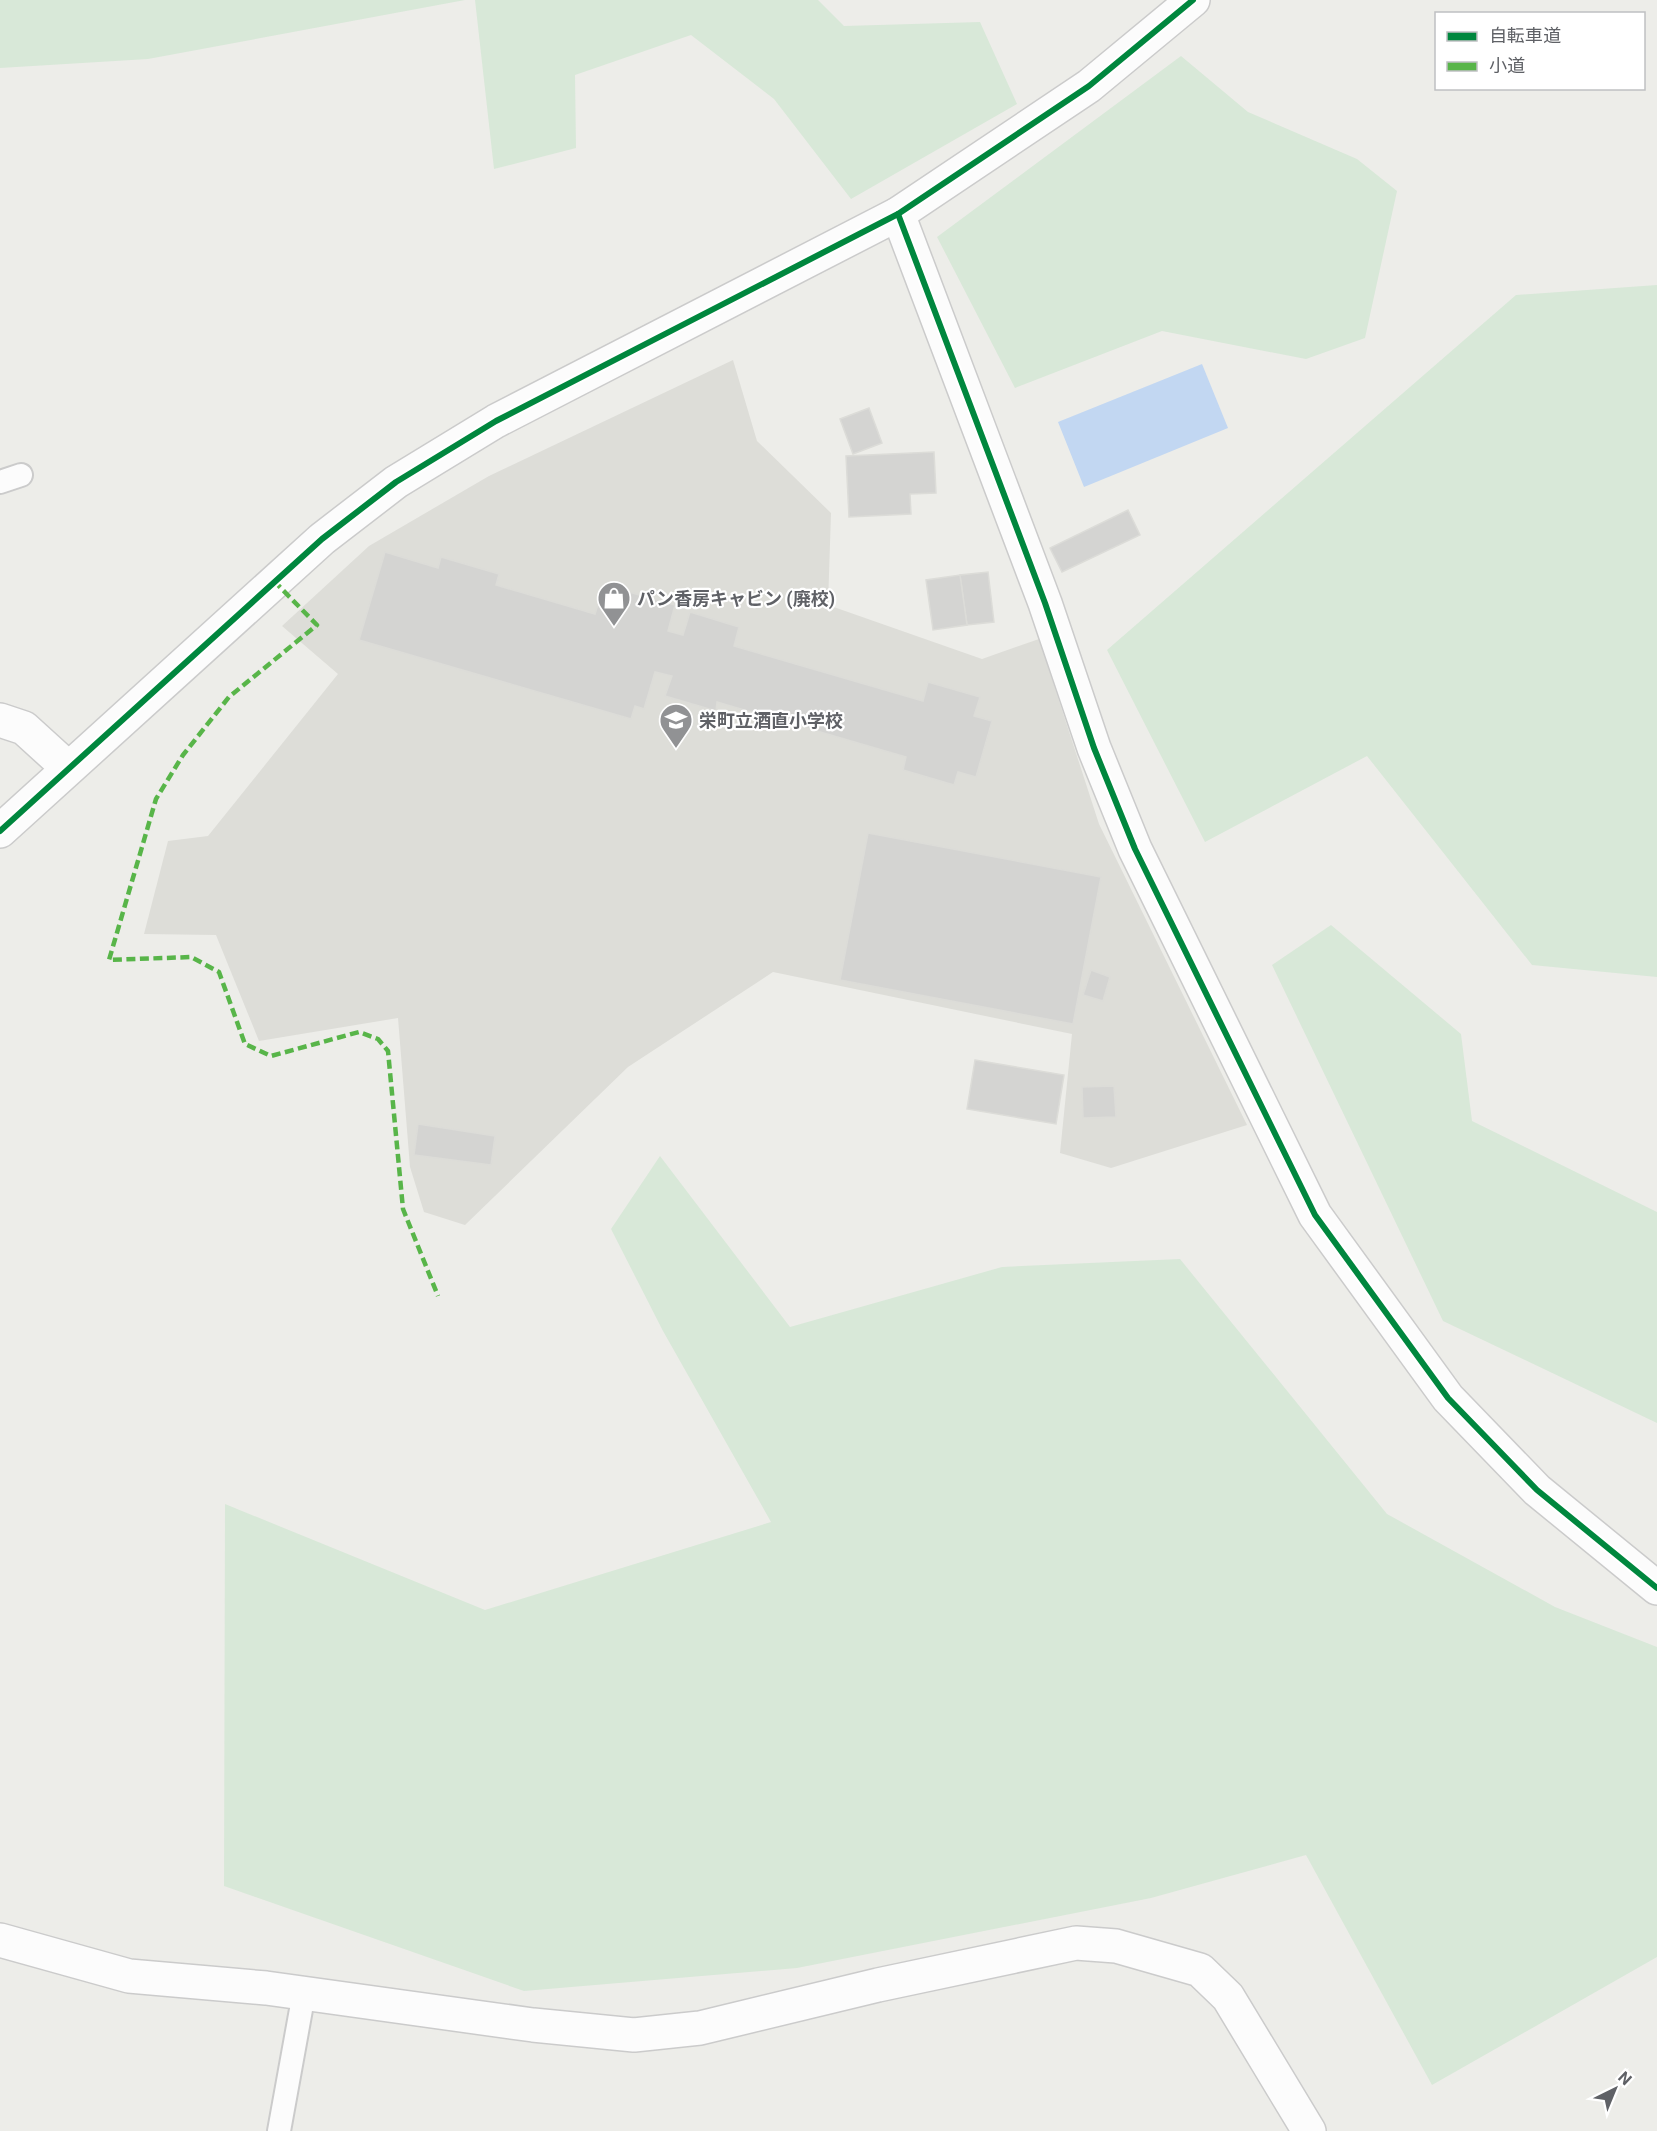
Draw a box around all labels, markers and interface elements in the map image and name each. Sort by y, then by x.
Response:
legend [1435,12,1645,90]
text: 自転車道 [1489,25,1561,46]
text: 小道 [1489,55,1525,76]
shop icon: パン香房キャビン (廃校) [596,580,632,627]
place label: パン香房キャビン (廃校) [637,588,835,610]
school or university icon: 栄町立酒直小学校 [658,702,694,749]
place label: 栄町立酒直小学校 [699,710,843,731]
north arrow [1585,2059,1645,2119]
text: N [1614,2068,1635,2089]

